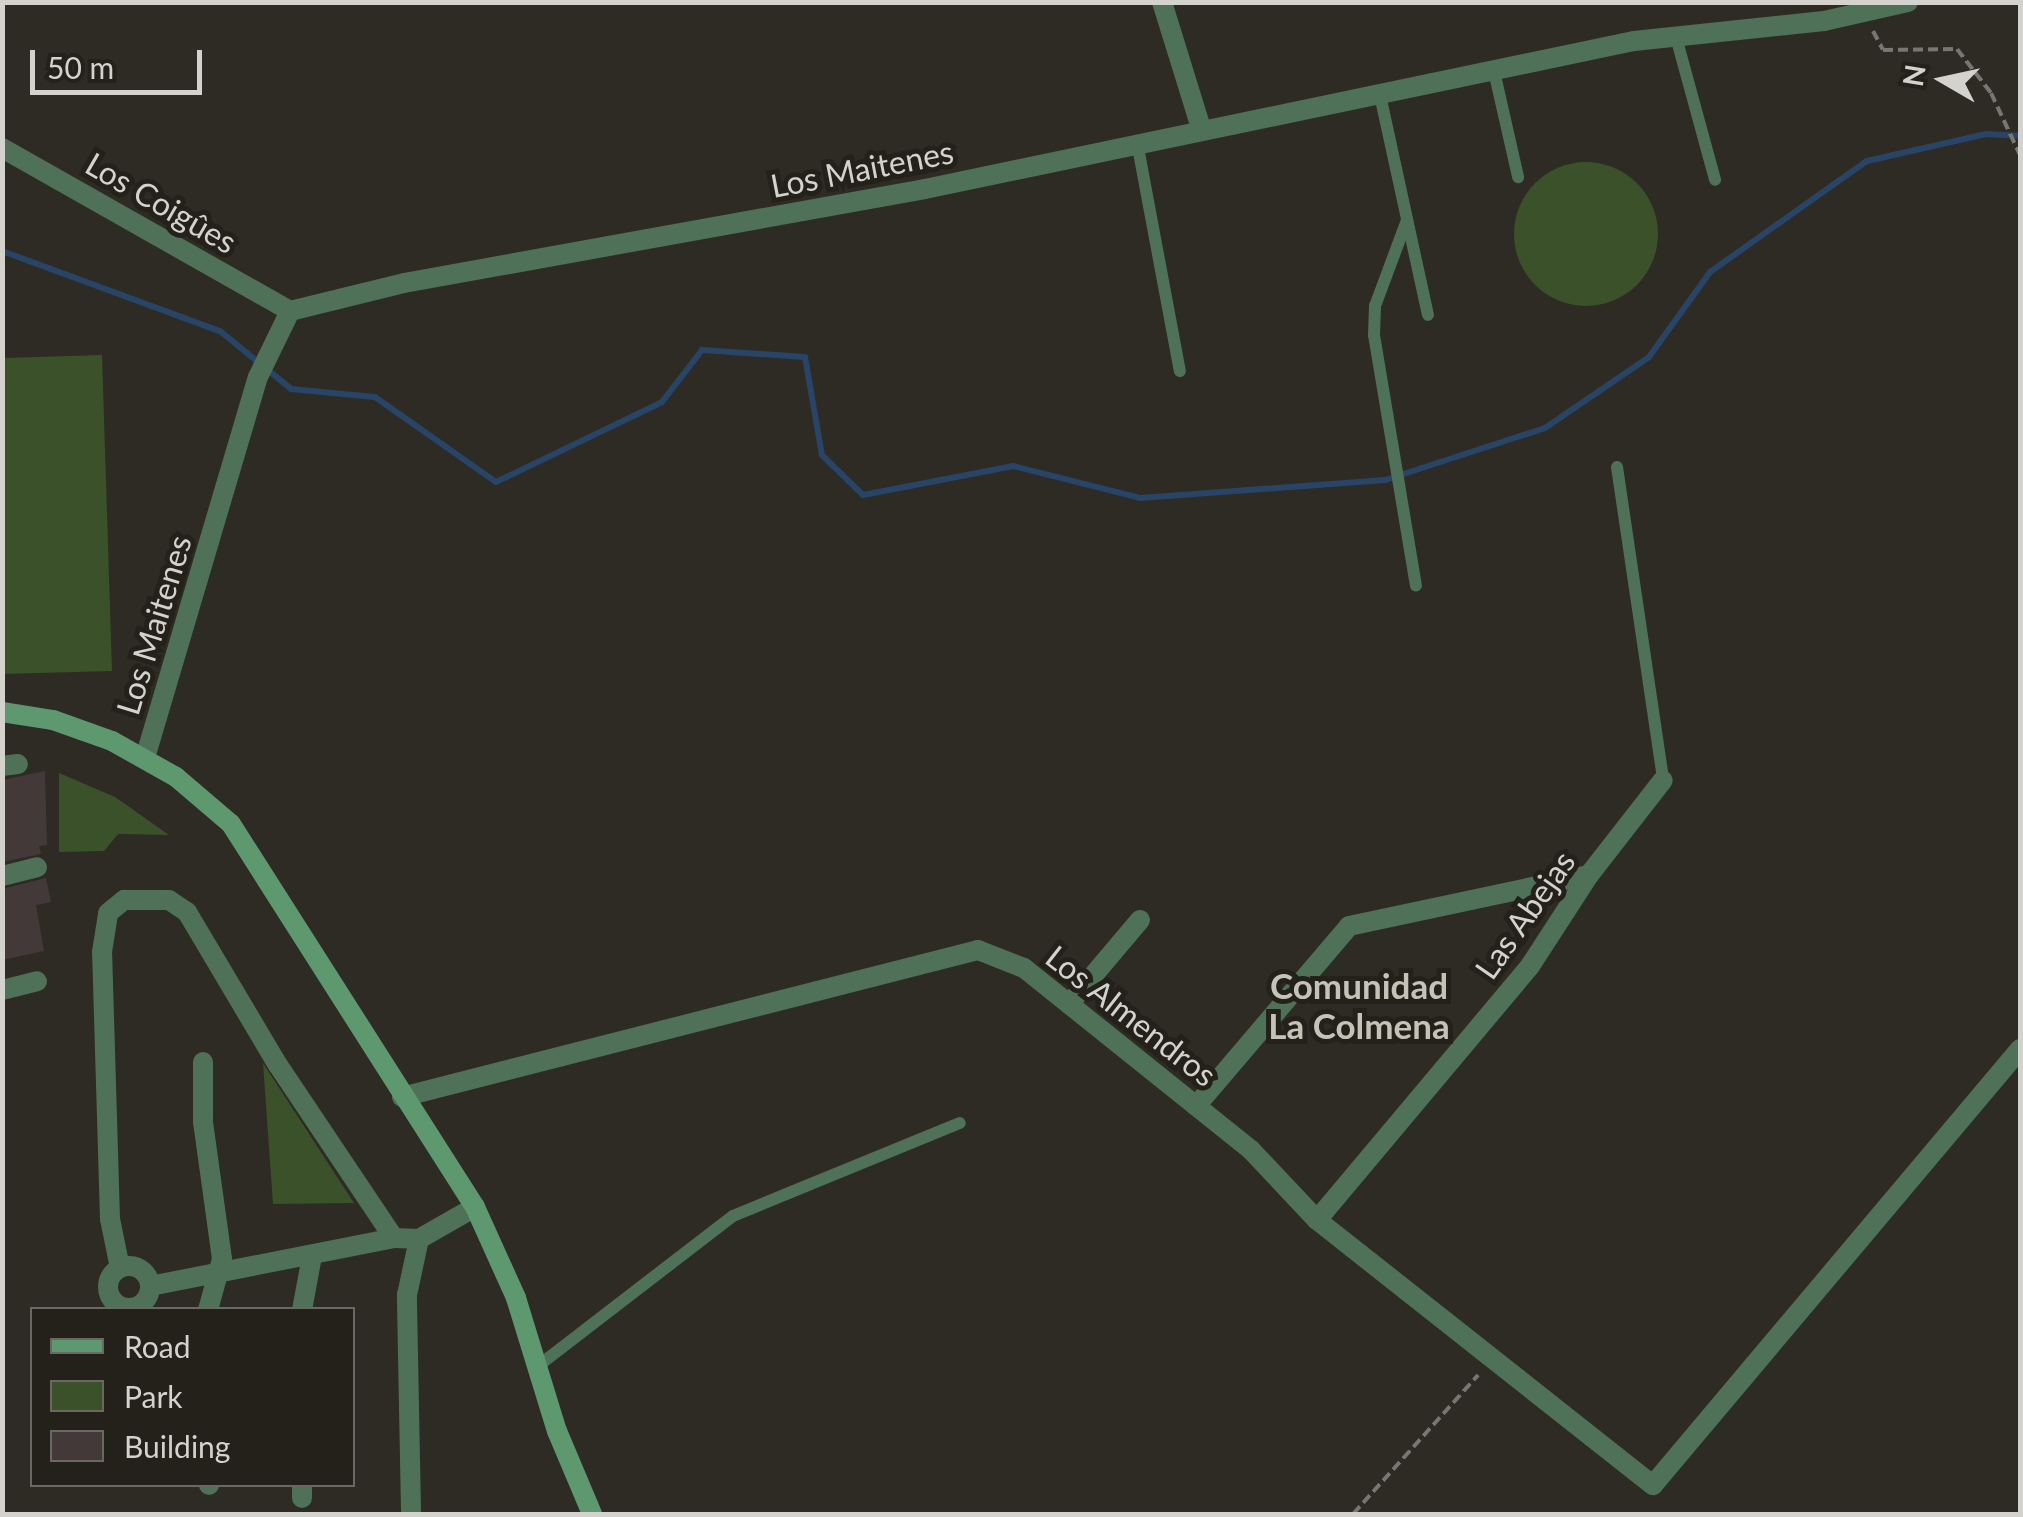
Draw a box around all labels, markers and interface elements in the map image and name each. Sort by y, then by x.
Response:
scale bar [35,30,208,92]
north arrow [1893,30,1993,130]
text: 50 m [47,49,114,85]
text: N [1895,62,1932,89]
street label: Los Maitenes [767,132,957,206]
street label: Los Coigûes [79,144,243,262]
street label: Los Maitenes [109,531,199,719]
street label: Las Abejas [1467,843,1583,987]
street label: Los Almendros [1038,937,1224,1095]
district label: Comunidad La Colmena [1268,964,1450,1046]
legend [30,1307,355,1487]
text: Road [124,1328,191,1364]
text: Park [124,1378,183,1414]
text: Building [124,1428,230,1464]

